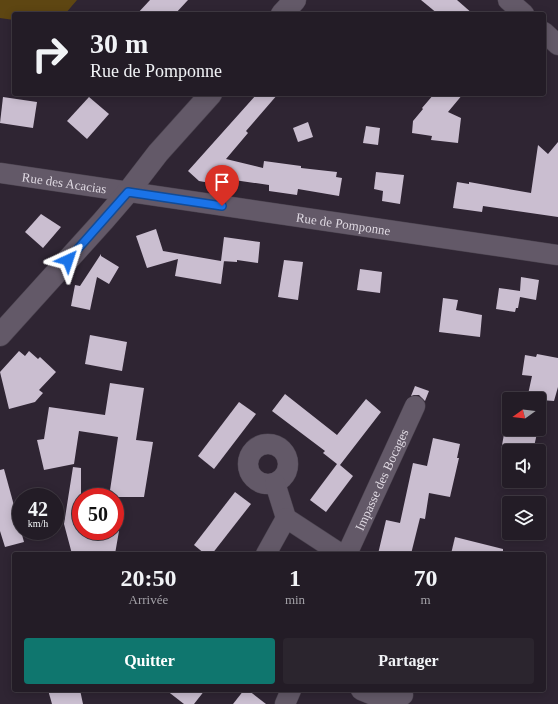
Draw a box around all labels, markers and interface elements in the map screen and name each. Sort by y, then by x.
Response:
icon: right [24,28,76,80]
text: 30 m [90,28,148,59]
text: Rue de Pomponne [90,61,222,81]
pin [205,165,239,206]
street label: Rue des Acacias [21,169,108,197]
icon: arrive [211,171,233,193]
street label: Rue de Pomponne [295,210,392,238]
position arrow [47,239,89,281]
north arrow [502,392,546,436]
map controls [502,392,546,540]
street label: Impasse des Bocages [352,426,412,533]
button: sound [502,444,546,488]
speed limit sign: 50 [72,488,124,540]
button: layers [502,496,546,540]
text: 42 [28,498,48,520]
text: km/h [28,518,48,529]
text: 20:50 [120,565,176,591]
text: 1 [289,565,301,591]
text: 70 [414,565,438,591]
text: Arrivée [129,592,168,607]
text: min [285,592,305,607]
text: m [420,592,431,607]
button: Quitter [24,638,275,684]
button: Partager [283,638,534,684]

